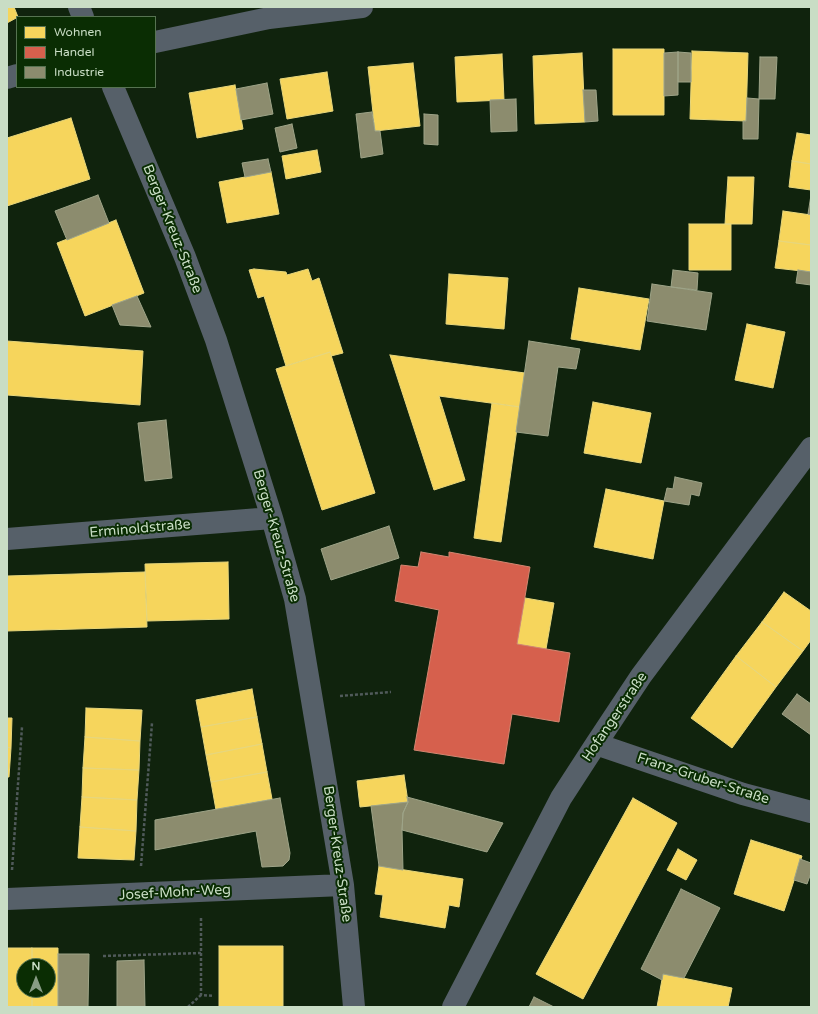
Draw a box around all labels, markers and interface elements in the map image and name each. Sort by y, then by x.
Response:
legend [16,16,156,88]
text: Wohnen [54,25,102,39]
text: Handel [54,45,94,59]
text: Industrie [54,65,104,79]
street label: Berger-Kreuz-Straße [139,162,205,296]
street label: Berger-Kreuz-Straße [249,468,303,604]
street label: Erminoldstraße [89,516,191,542]
street label: Hofangerstraße [579,669,651,765]
street label: Franz-Gruber-Straße [635,750,771,808]
street label: Berger-Kreuz-Straße [319,785,355,923]
street label: Josef-Mohr-Weg [119,882,231,904]
north arrow [16,958,56,998]
text: N [32,960,40,973]

